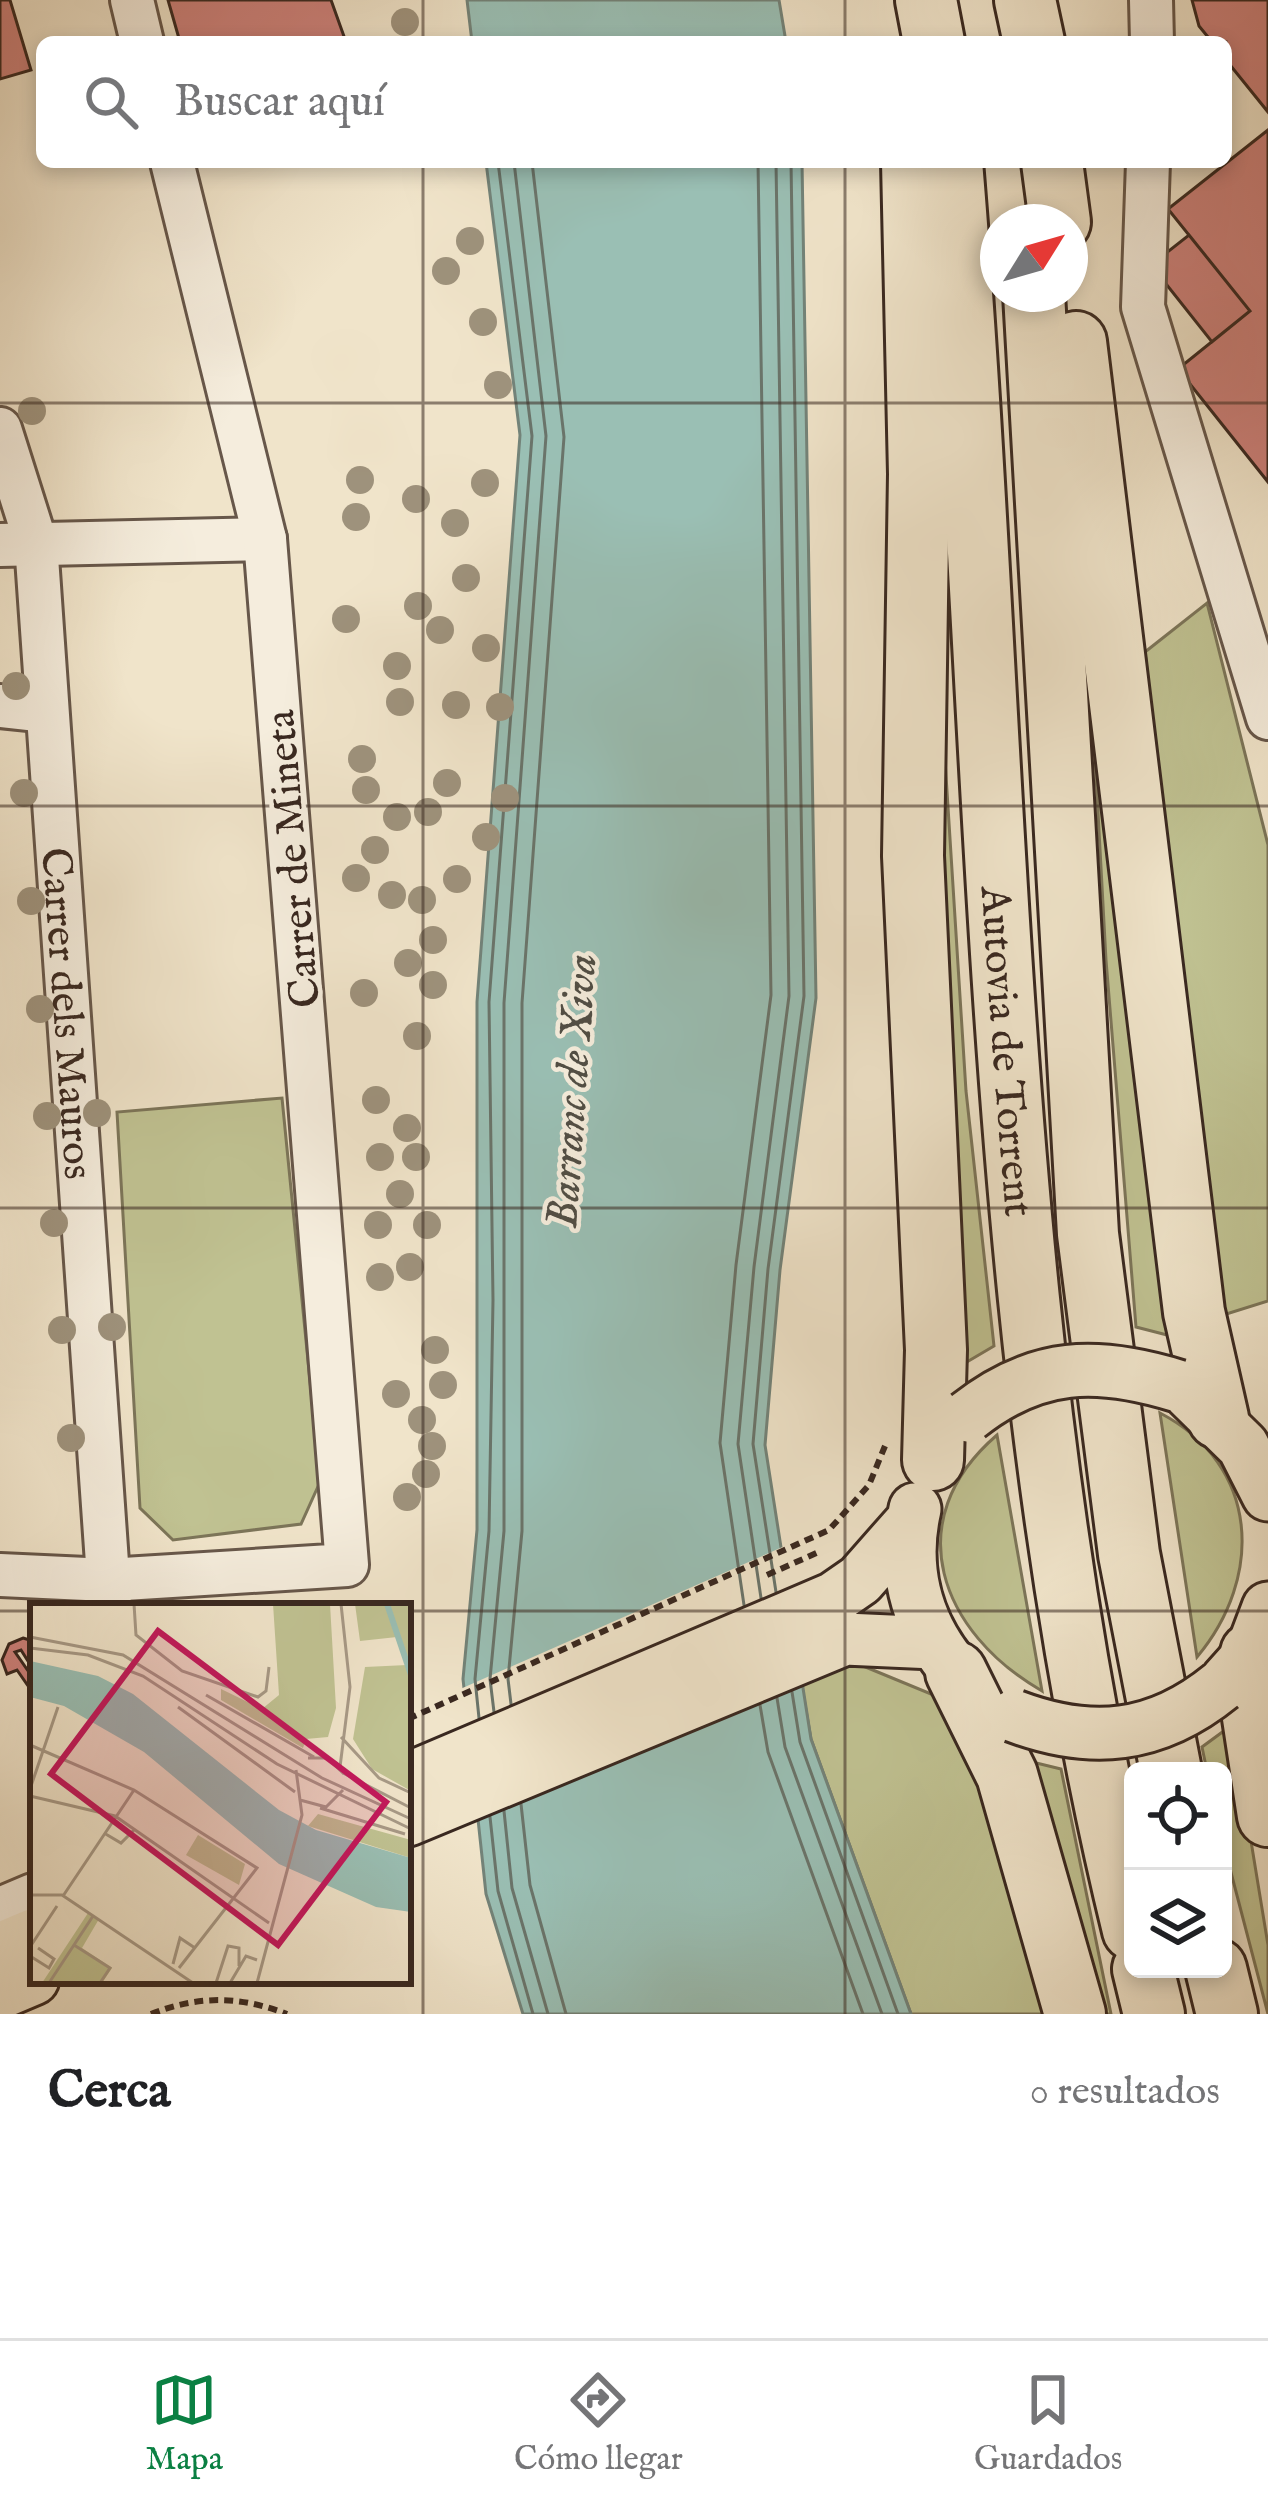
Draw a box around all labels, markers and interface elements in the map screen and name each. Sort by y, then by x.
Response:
search box [36,36,1232,168]
icon: search [78,69,144,135]
text: Buscar aquí [174,74,385,131]
north arrow [980,204,1088,312]
street label: Carrer de Mineta [255,707,334,1010]
street label: Carrer dels Mauros [27,846,103,1181]
street label: Autovia de Torrent [967,884,1044,1219]
water label: Barranc de Xiva [535,952,612,1231]
inset map [30,1603,411,1984]
map controls [1124,1762,1232,1978]
button: locate [1124,1762,1232,1870]
button: layers [1124,1870,1232,1978]
text: Cerca [48,2060,171,2125]
text: 0 resultados [1030,2068,1220,2117]
tab: Mapa [145,2367,223,2481]
tab: Cómo llegar [514,2367,683,2481]
tab: Guardados [974,2367,1122,2481]

